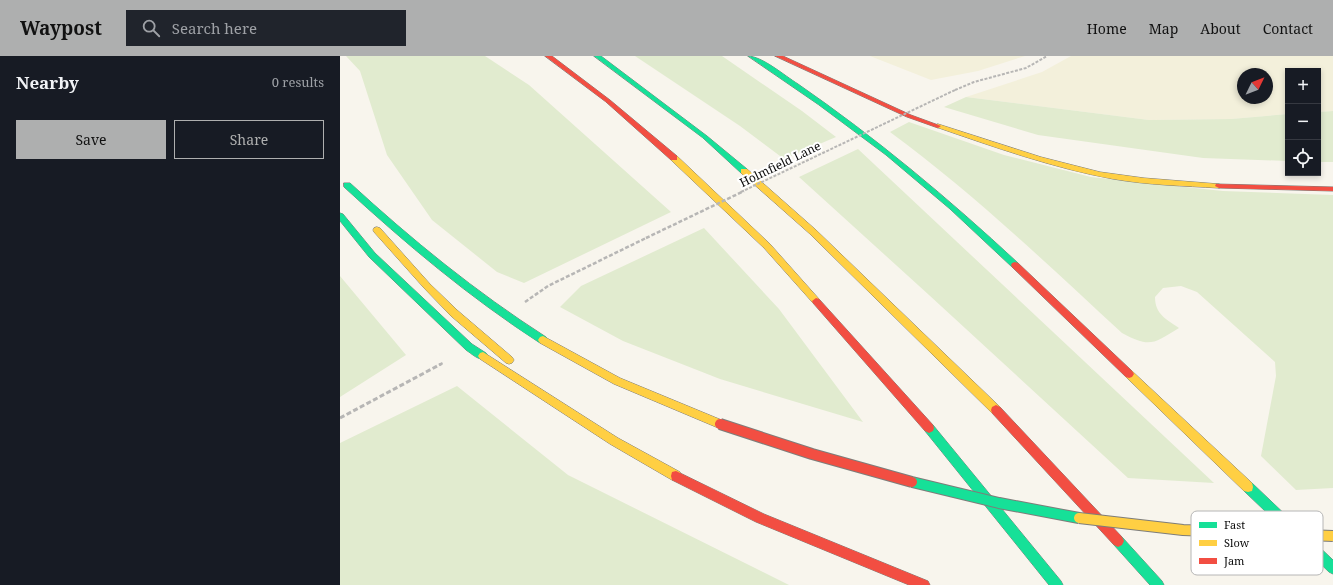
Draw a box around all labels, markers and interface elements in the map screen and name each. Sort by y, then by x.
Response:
search box [126,10,406,46]
text: Waypost [20,15,102,41]
icon: search [140,17,162,39]
text: Search here [172,18,257,38]
text: Home [1087,19,1127,38]
text: Map [1149,19,1178,38]
text: About [1200,19,1241,38]
text: Contact [1263,19,1313,38]
north arrow [1237,68,1273,104]
map controls [1285,68,1321,176]
button: + [1285,68,1321,104]
text: Nearby [16,71,79,94]
text: 0 results [272,73,324,91]
button: − [1285,104,1321,140]
button: Save [16,120,166,159]
button: Share [174,120,324,159]
street label: Holmfield Lane [737,137,823,191]
button: locate [1285,140,1321,176]
legend [1191,511,1323,575]
text: Fast [1224,517,1245,532]
text: Slow [1224,535,1250,550]
text: Jam [1223,553,1245,568]

